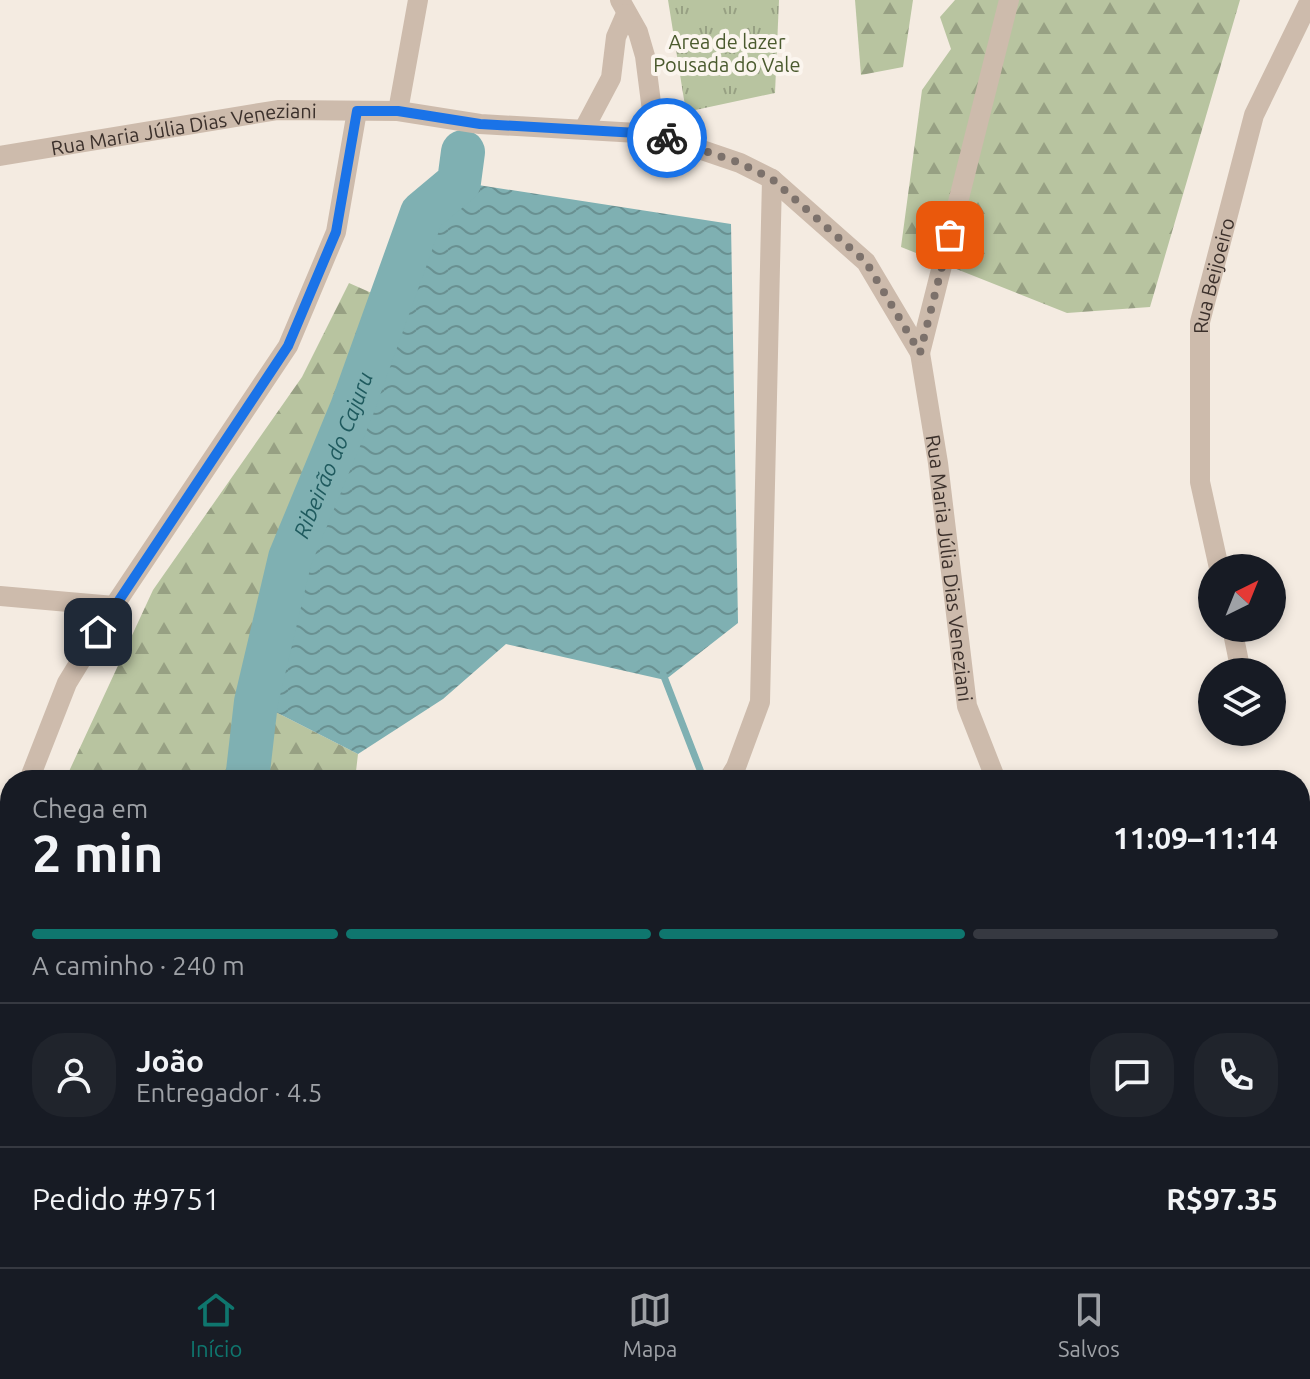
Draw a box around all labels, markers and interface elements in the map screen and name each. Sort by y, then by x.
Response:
park label: Area de lazer Pousada do Vale [653,30,801,76]
street label: Rua Maria Júlia Dias Veneziani [49,98,317,159]
courier [627,98,707,178]
icon: bike [645,116,689,160]
pin [916,201,984,269]
icon: bag [928,213,972,257]
street label: Rua Beijoeiro [1189,215,1238,334]
water label: Ribeirão do Cajuru [287,368,377,541]
street label: Rua Maria Júlia Dias Veneziani [922,433,978,703]
north arrow [1198,554,1286,642]
map controls [1198,554,1286,746]
pin [64,598,132,666]
icon: home [76,610,120,654]
button: layers [1198,658,1286,746]
text: Chega em [32,794,148,823]
text: 11:09–11:14 [1113,821,1278,855]
text: 2 min [32,824,163,882]
text: A caminho · 240 m [32,951,245,980]
button: person [32,1033,116,1117]
button: chat [1090,1033,1174,1117]
button: phone [1194,1033,1278,1117]
text: João [136,1044,204,1078]
text: Entregador · 4.5 [136,1078,322,1107]
text: Pedido #9751 [32,1182,220,1216]
text: R$97.35 [1166,1182,1278,1216]
tab: Início [190,1288,242,1361]
tab: Mapa [623,1288,677,1361]
tab: Salvos [1058,1288,1120,1361]

